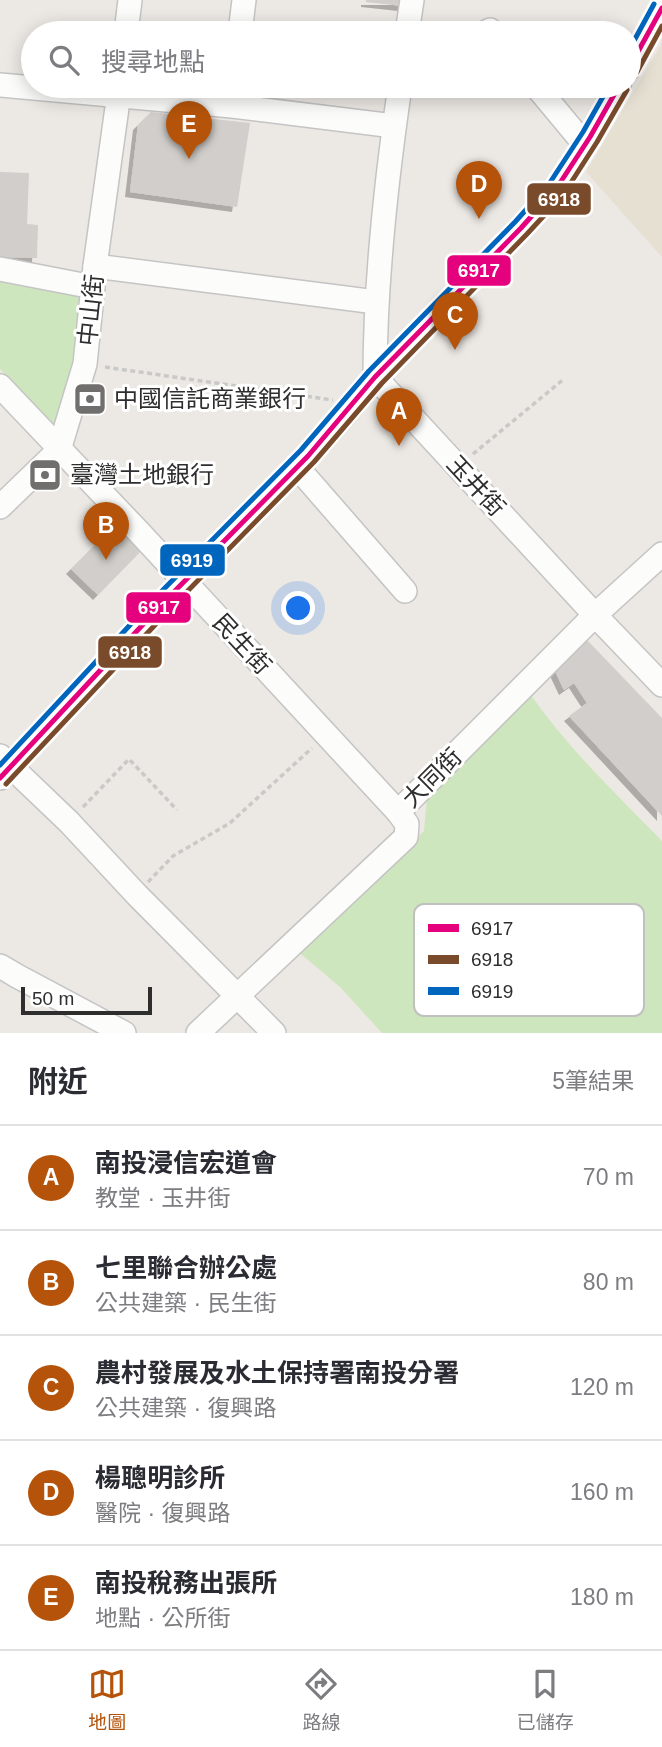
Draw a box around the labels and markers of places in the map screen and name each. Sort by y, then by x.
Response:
pin: E [166,101,212,159]
pin: D [456,161,502,219]
pin: C [432,292,478,350]
bank icon: 中國信託商業銀行 [71,380,109,418]
place label: 中國信託商業銀行 [114,385,306,412]
pin: A [376,388,422,446]
bank icon: 臺灣土地銀行 [26,456,64,494]
place label: 臺灣土地銀行 [70,461,214,488]
pin: B [83,502,129,560]

